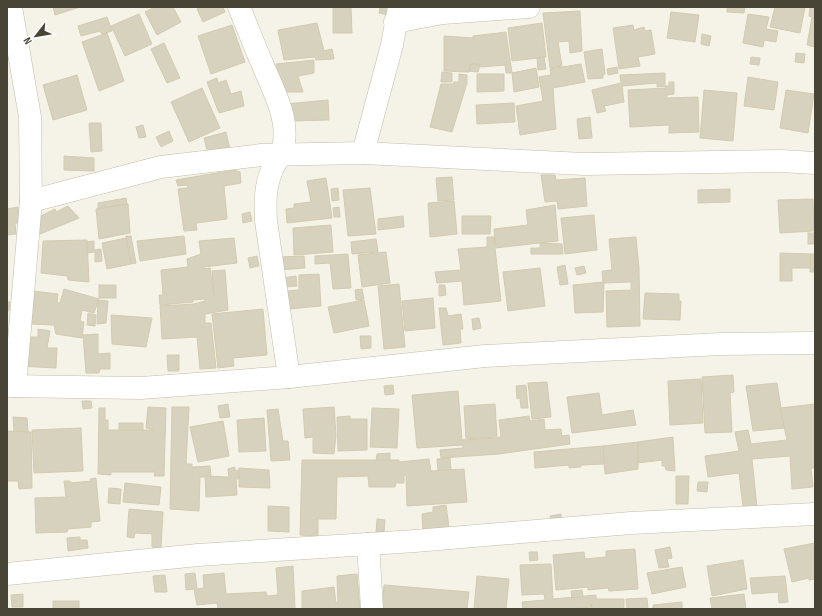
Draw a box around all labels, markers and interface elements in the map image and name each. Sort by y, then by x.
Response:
north arrow [16,16,56,56]
text: N [21,35,35,47]

